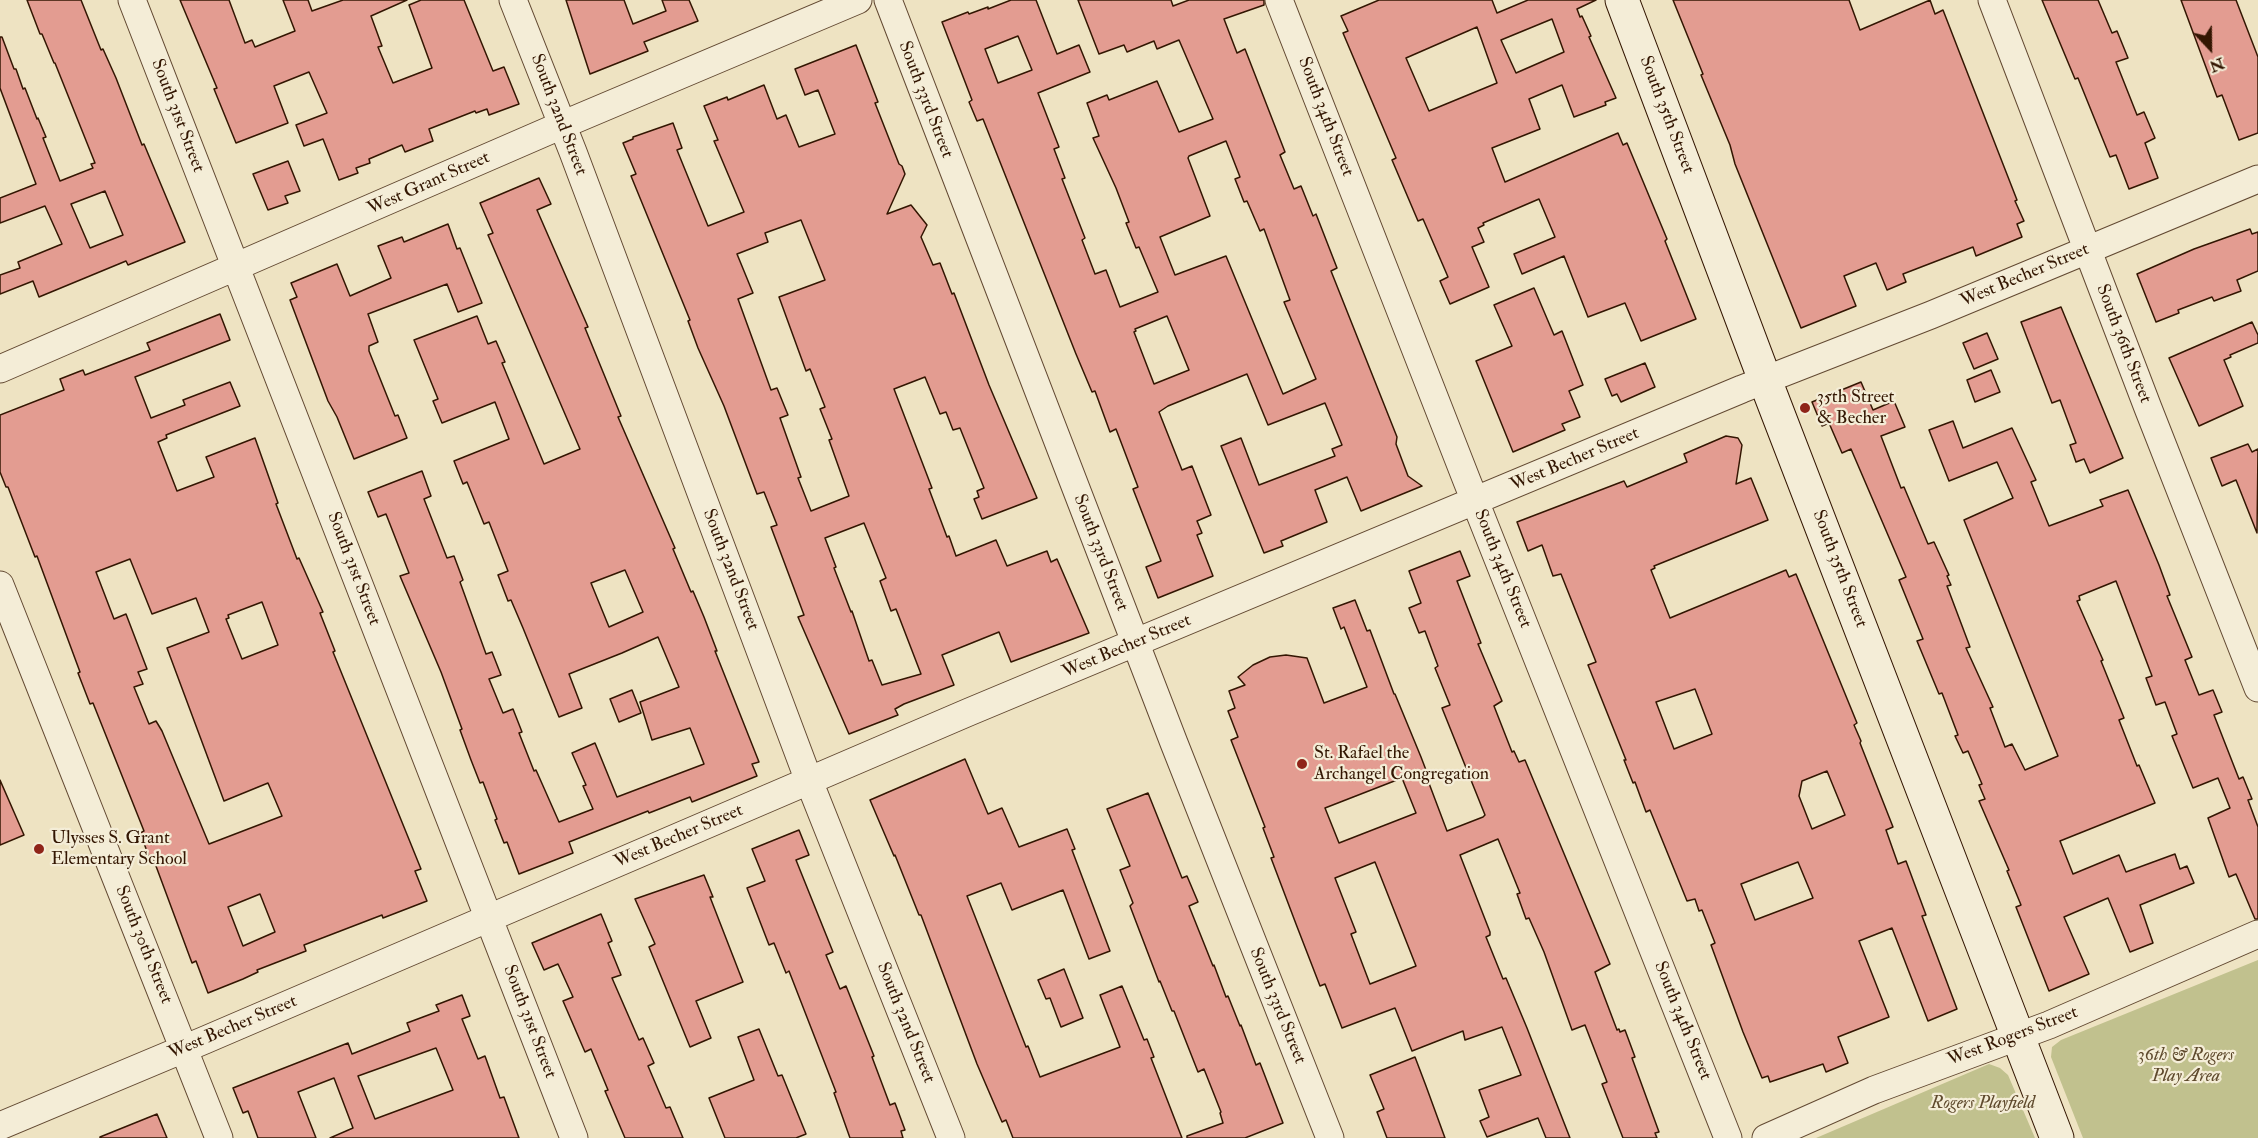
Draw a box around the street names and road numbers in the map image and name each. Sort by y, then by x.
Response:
street label: South 33rd Street [893,39,957,161]
street label: South 32nd Street [525,51,591,179]
street label: South 35th Street [1634,53,1698,177]
street label: South 34th Street [1292,54,1358,180]
street label: South 31st Street [146,56,208,176]
street label: West Grant Street [365,147,493,221]
street label: West Becher Street [1958,239,2092,313]
street label: South 36th Street [2090,282,2156,406]
street label: West Becher Street [1508,423,1642,497]
street label: South 33rd Street [1068,492,1132,614]
street label: South 32nd Street [697,506,763,634]
street label: South 34th Street [1468,507,1536,631]
street label: South 35th Street [1807,507,1871,631]
street label: South 31st Street [322,509,384,629]
street label: West Becher Street [1060,610,1194,684]
street label: West Becher Street [612,800,746,874]
street label: South 30th Street [109,883,177,1007]
street label: South 33rd Street [1244,945,1310,1067]
street label: South 32nd Street [871,959,939,1087]
street label: South 34th Street [1648,959,1716,1083]
street label: South 31st Street [498,962,560,1082]
street label: West Becher Street [166,991,300,1065]
street label: West Rogers Street [1945,1002,2081,1072]

